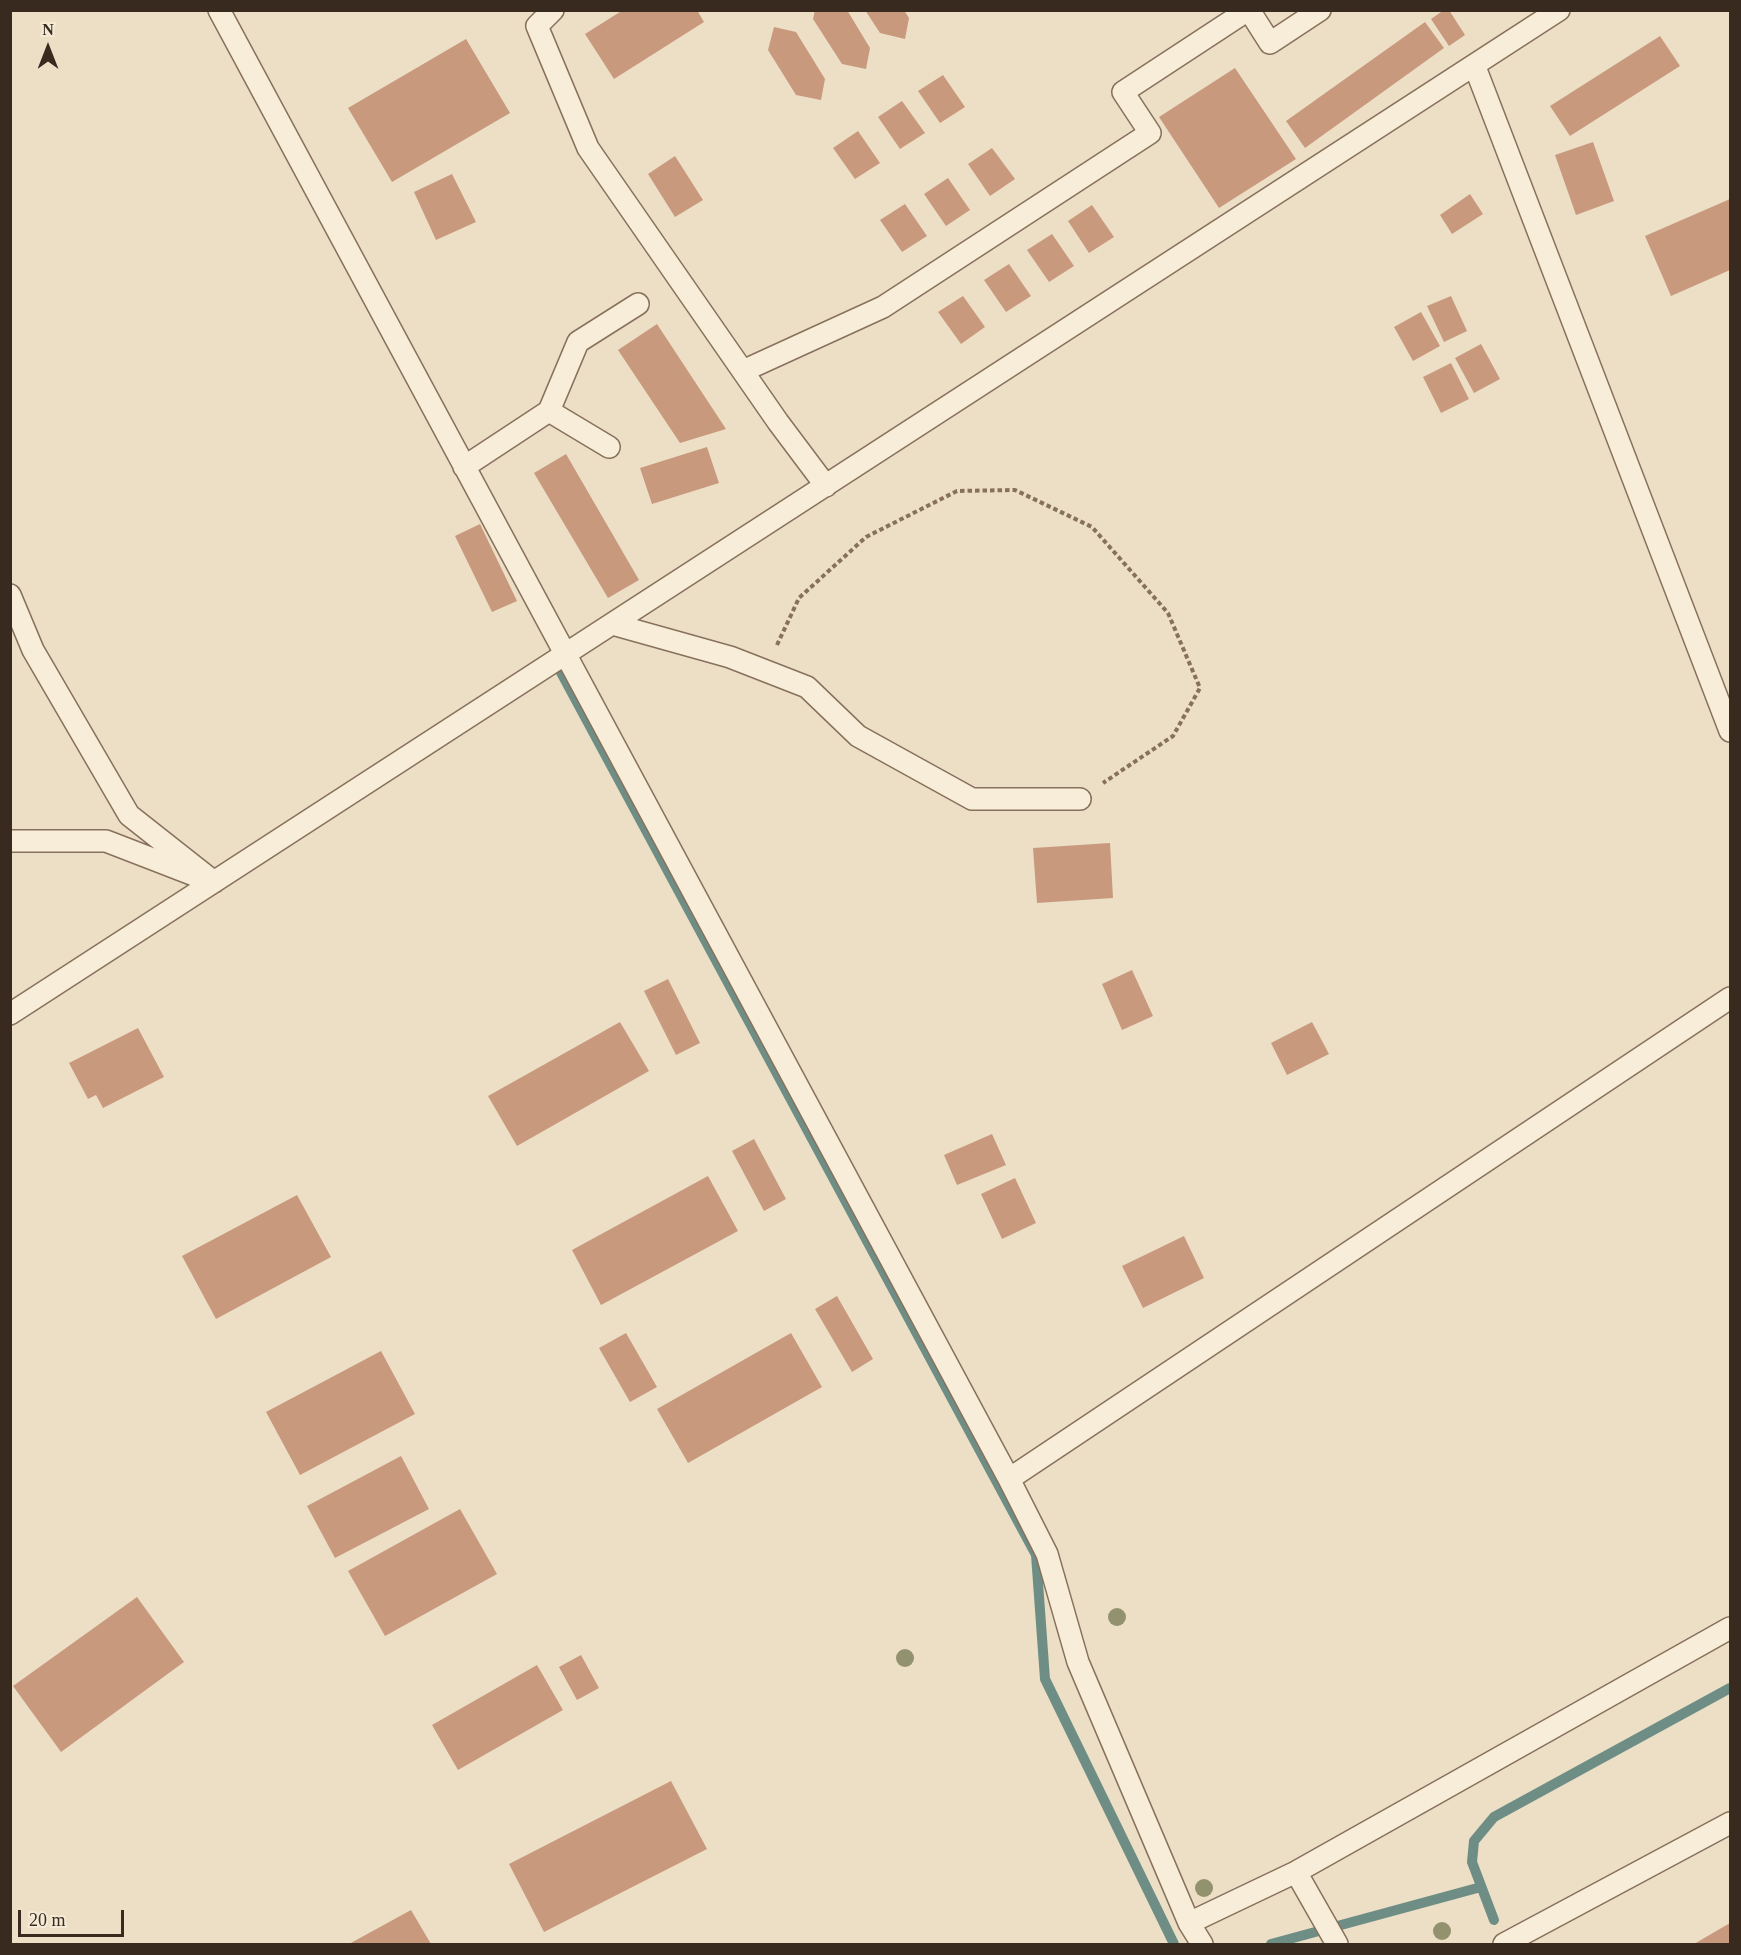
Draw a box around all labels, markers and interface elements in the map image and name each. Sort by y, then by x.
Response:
north arrow [18,18,78,78]
text: N [42,21,54,38]
scale bar [21,1898,128,1936]
text: 20 m [29,1910,66,1930]

